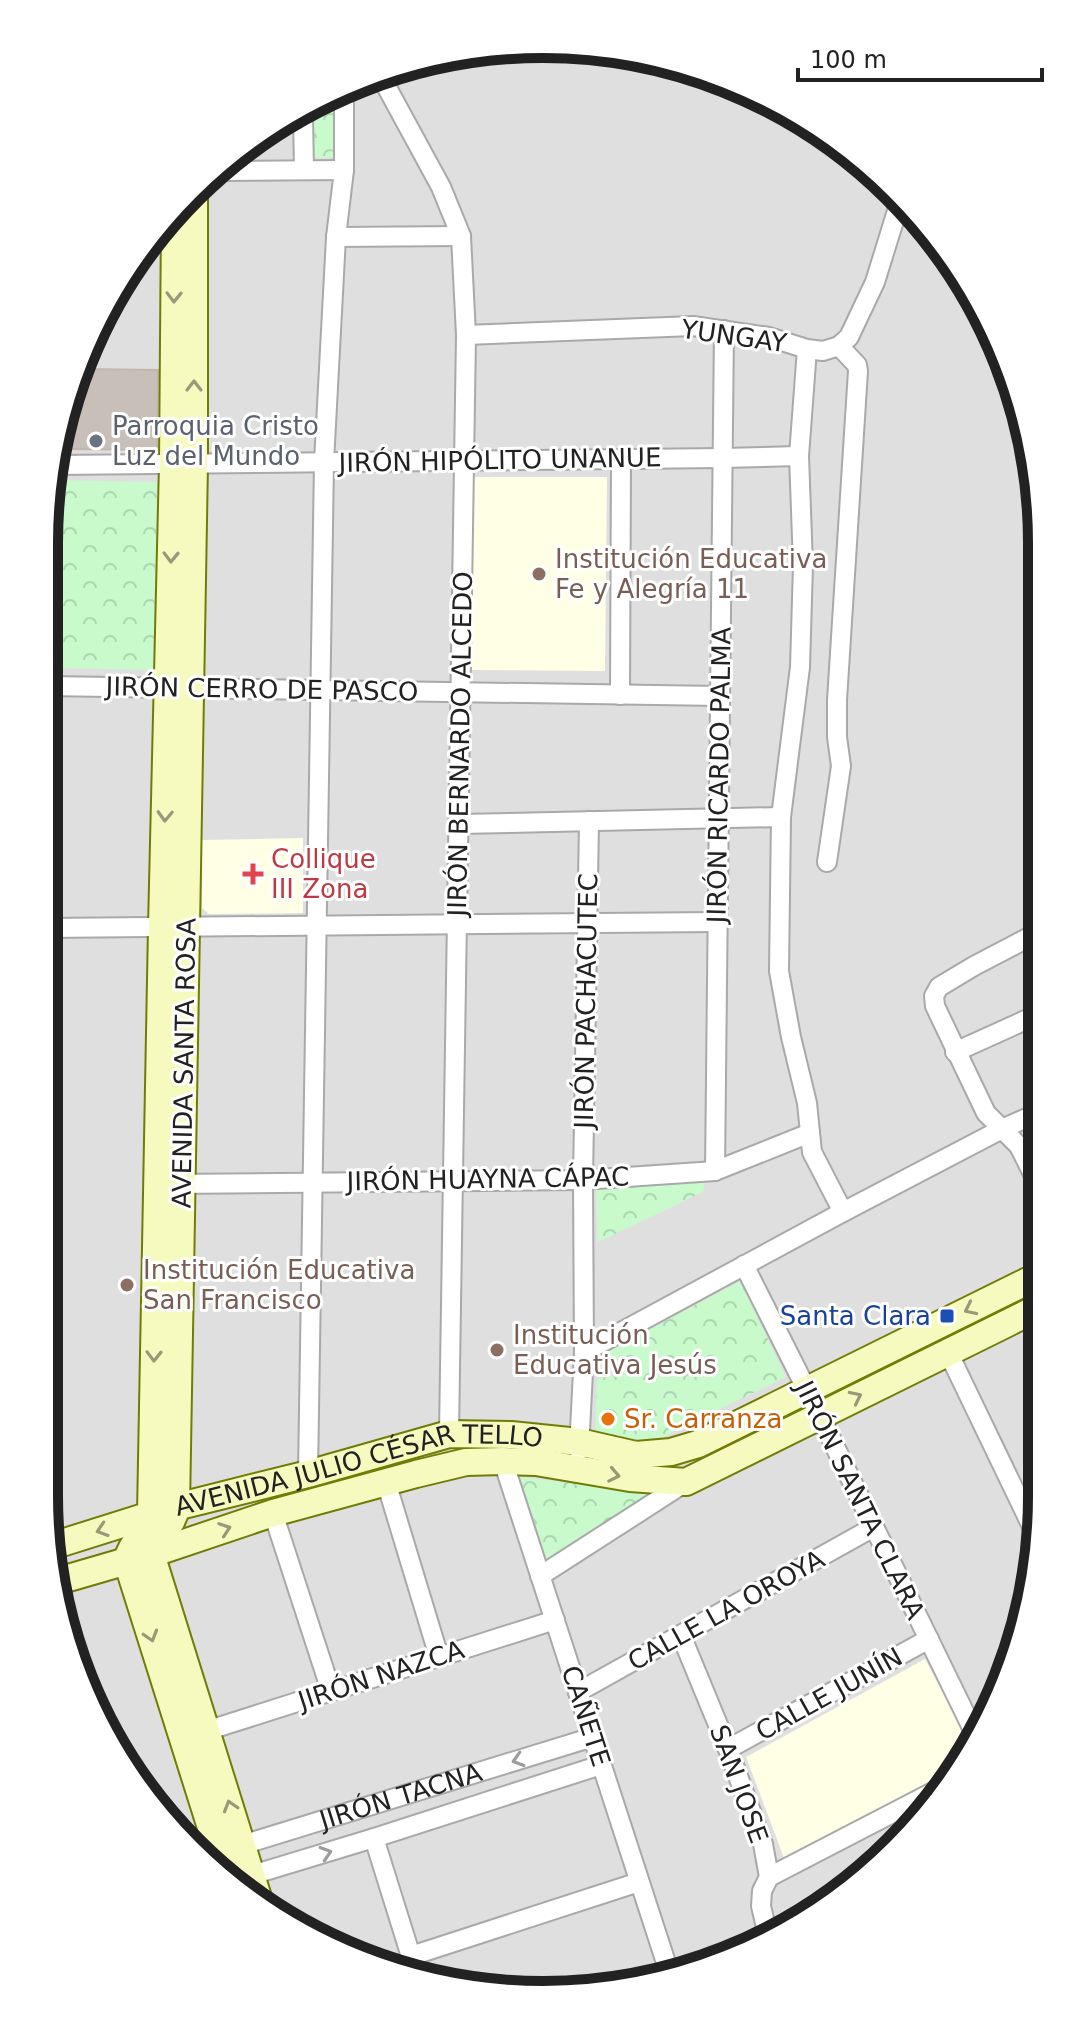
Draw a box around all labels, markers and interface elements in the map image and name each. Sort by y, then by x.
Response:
scale bar [798,32,1042,82]
text: 100 m [810,46,887,74]
one-way arrow [165,291,183,304]
street label: YUNGAY [678,314,789,358]
one-way arrow [185,379,203,392]
place label: Parroquia Cristo Luz del Mundo [112,411,319,471]
marker: Parroquia Cristo Luz del Mundo [87,432,105,450]
street label: JIRÓN HIPÓLITO UNANUE [336,441,662,478]
place label: Institución Educativa Fe y Alegría 11 [555,544,827,604]
one-way arrow [162,551,179,564]
marker: Institución Educativa Fe y Alegría 11 [530,565,548,583]
street label: JIRÓN BERNARDO ALCEDO [441,571,478,919]
street label: JIRÓN RICARDO PALMA [700,626,737,926]
street label: JIRÓN CERRO DE PASCO [103,670,419,707]
one-way arrow [156,810,173,823]
place label: Collique III Zona [271,844,376,904]
marker: Collique III Zona [242,863,264,885]
street label: JIRÓN PACHACUTEC [568,873,603,1131]
street label: AVENIDA SANTA ROSA [166,917,202,1208]
street label: JIRÓN HUAYNA CÁPAC [344,1161,630,1196]
place label: Institución Educativa San Francisco [143,1255,415,1315]
marker: Institución Educativa San Francisco [118,1276,136,1294]
one-way arrow [964,1300,979,1315]
place label: Santa Clara [780,1301,931,1331]
marker: Santa Clara [938,1307,956,1325]
place label: Institución Educativa Jesús [513,1320,717,1380]
marker: Institución Educativa Jesús [488,1341,506,1359]
one-way arrow [145,1350,163,1363]
street label: JIRÓN SANTA CLARA [788,1374,932,1624]
one-way arrow [848,1392,863,1407]
place label: Sr. Carranza [624,1404,782,1434]
marker: Sr. Carranza [599,1410,617,1428]
street label: AVENIDA JULIO CÉSAR TELLO [172,1418,544,1522]
one-way arrow [608,1466,621,1483]
one-way arrow [95,1521,109,1537]
one-way arrow [217,1523,231,1539]
street label: CALLE LA OROYA [623,1543,830,1676]
one-way arrow [142,1628,158,1642]
street label: JIRÓN NAZCA [292,1633,468,1717]
street label: CALLE JUNÍN [750,1641,907,1747]
street label: CAÑETE [556,1662,617,1770]
street label: SAN JOSE [704,1721,774,1847]
one-way arrow [512,1751,525,1767]
street label: JIRÓN TACNA [314,1757,486,1836]
one-way arrow [223,1799,239,1813]
one-way arrow [319,1846,333,1862]

